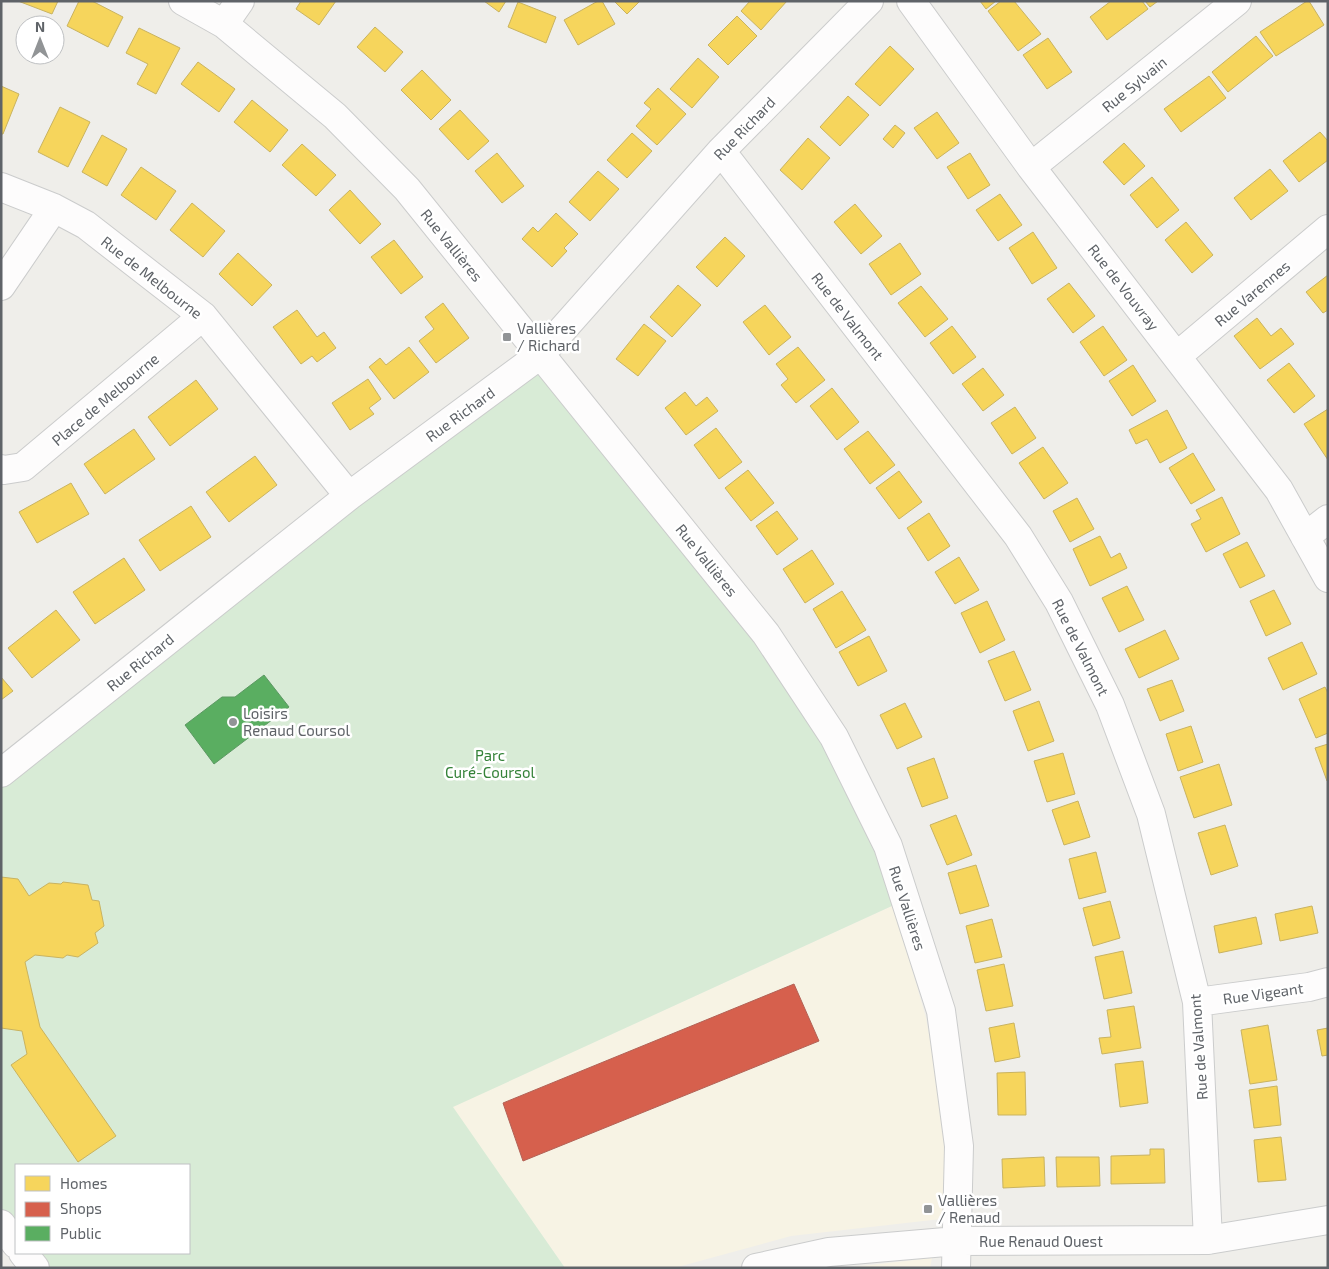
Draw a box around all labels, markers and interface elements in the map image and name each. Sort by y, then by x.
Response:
north arrow [15,15,65,65]
text: N [35,18,45,35]
street label: Rue Sylvain [1098,52,1170,116]
street label: Rue Richard [709,93,779,163]
street label: Rue Vallières [417,205,487,285]
street label: Rue de Melbourne [98,232,206,322]
street label: Rue de Vouvray [1085,240,1163,334]
street label: Rue Varennes [1211,256,1293,330]
street label: Rue de Valmont [808,269,888,364]
place label: Vallières / Richard [517,319,580,354]
marker: Vallières / Richard [501,331,513,343]
street label: Place de Melbourne [48,349,162,449]
street label: Rue Richard [422,383,498,445]
street label: Rue Vallières [672,520,742,600]
street label: Rue de Valmont [1049,596,1113,699]
street label: Rue Richard [103,630,177,694]
place label: Loisirs Renaud Coursol [243,704,350,739]
marker: Loisirs Renaud Coursol [227,716,239,728]
park label: Parc Curé-Coursol [445,746,536,781]
street label: Rue Vallières [886,863,930,953]
street label: Rue Vigeant [1222,978,1305,1008]
street label: Rue de Valmont [1185,993,1211,1101]
legend [15,1164,190,1254]
text: Homes [60,1174,107,1192]
place label: Vallières / Renaud [938,1191,1000,1226]
text: Shops [60,1199,102,1217]
marker: Vallières / Renaud [922,1203,934,1215]
text: Public [60,1224,101,1242]
street label: Rue Renaud Ouest [979,1232,1103,1250]

